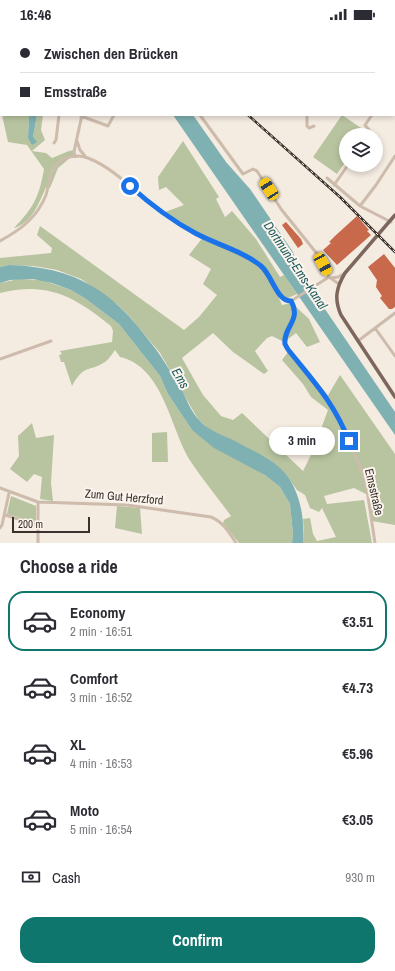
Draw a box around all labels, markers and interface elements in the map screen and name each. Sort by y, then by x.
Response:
text: 16:46 [20,4,51,25]
text: Zwischen den Brücken [44,43,178,64]
text: Emsstraße [44,81,107,102]
map controls [339,128,383,172]
button: layers [339,128,383,172]
car [257,176,281,202]
route start [121,177,139,195]
water label: Dortmund-Ems-Kanal [260,218,332,313]
car [312,251,334,277]
water label: Ems [168,365,193,392]
callout: 3 min [269,427,335,455]
text: 3 min [288,432,316,449]
route end [340,432,358,450]
street label: Emsstraße [361,467,387,517]
street label: Zum Gut Herzford [84,486,164,508]
scale bar [12,515,90,534]
text: 200 m [18,517,43,531]
text: Choose a ride [20,554,118,579]
text: Economy [70,602,125,623]
icon: car [22,603,58,639]
text: €3.51 [342,611,373,632]
text: 2 min · 16:51 [70,623,132,640]
text: Comfort [70,668,118,689]
icon: car [22,669,58,705]
text: €4.73 [342,677,373,698]
text: 3 min · 16:52 [70,689,132,706]
text: XL [70,734,86,755]
icon: car [22,735,58,771]
text: €5.96 [342,743,373,764]
text: 4 min · 16:53 [70,755,132,772]
text: Moto [70,800,99,821]
icon: car [22,801,58,837]
text: €3.05 [342,809,373,830]
text: 5 min · 16:54 [70,821,132,838]
icon: cash [20,866,42,888]
text: Cash [52,867,81,888]
text: 930 m [345,869,375,886]
button: Confirm [20,917,375,963]

